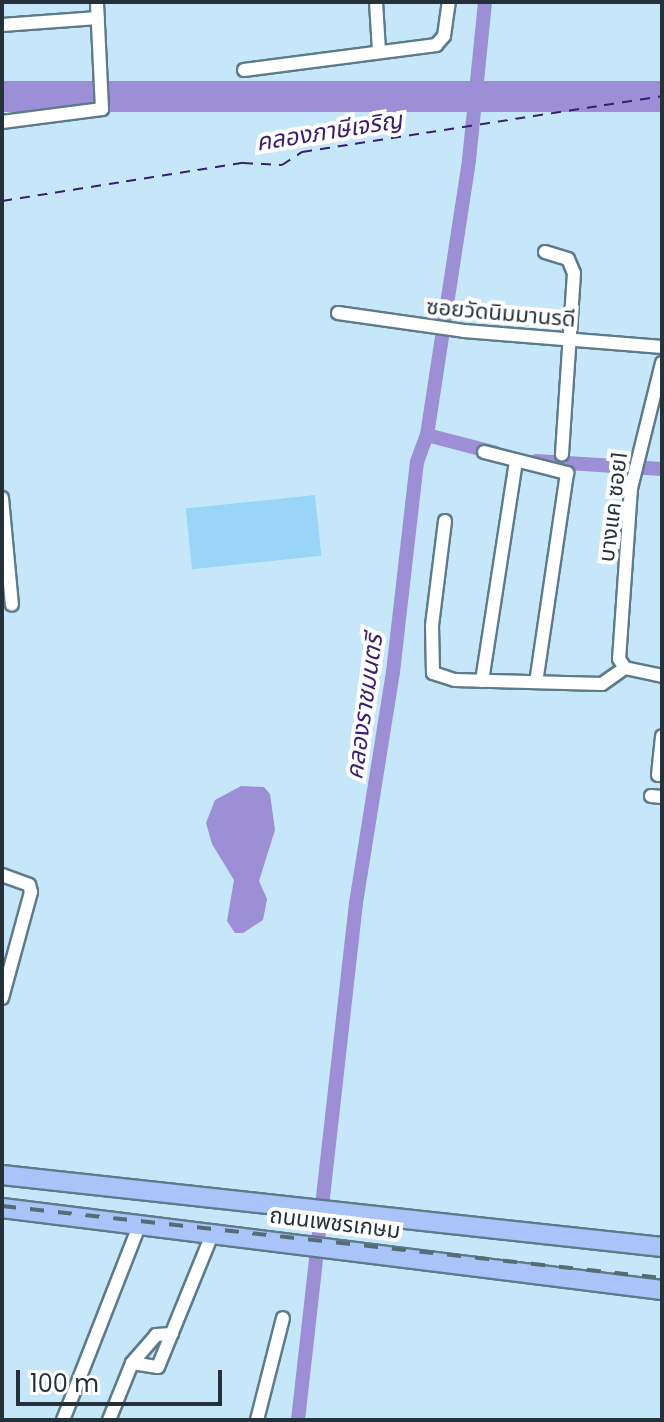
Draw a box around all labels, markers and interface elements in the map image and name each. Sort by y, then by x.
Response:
water label: คลองภาษีเจริญ [254,105,404,157]
street label: ซอยวัดนิมมานรดี [425,293,577,333]
street label: บางแค ซอย1 [593,450,633,564]
water label: คลองราชมนตรี [340,633,388,781]
street label: ถนนเพชรเกษม [268,1202,402,1244]
scale bar [20,1354,226,1404]
text: 100 m [30,1367,99,1400]

